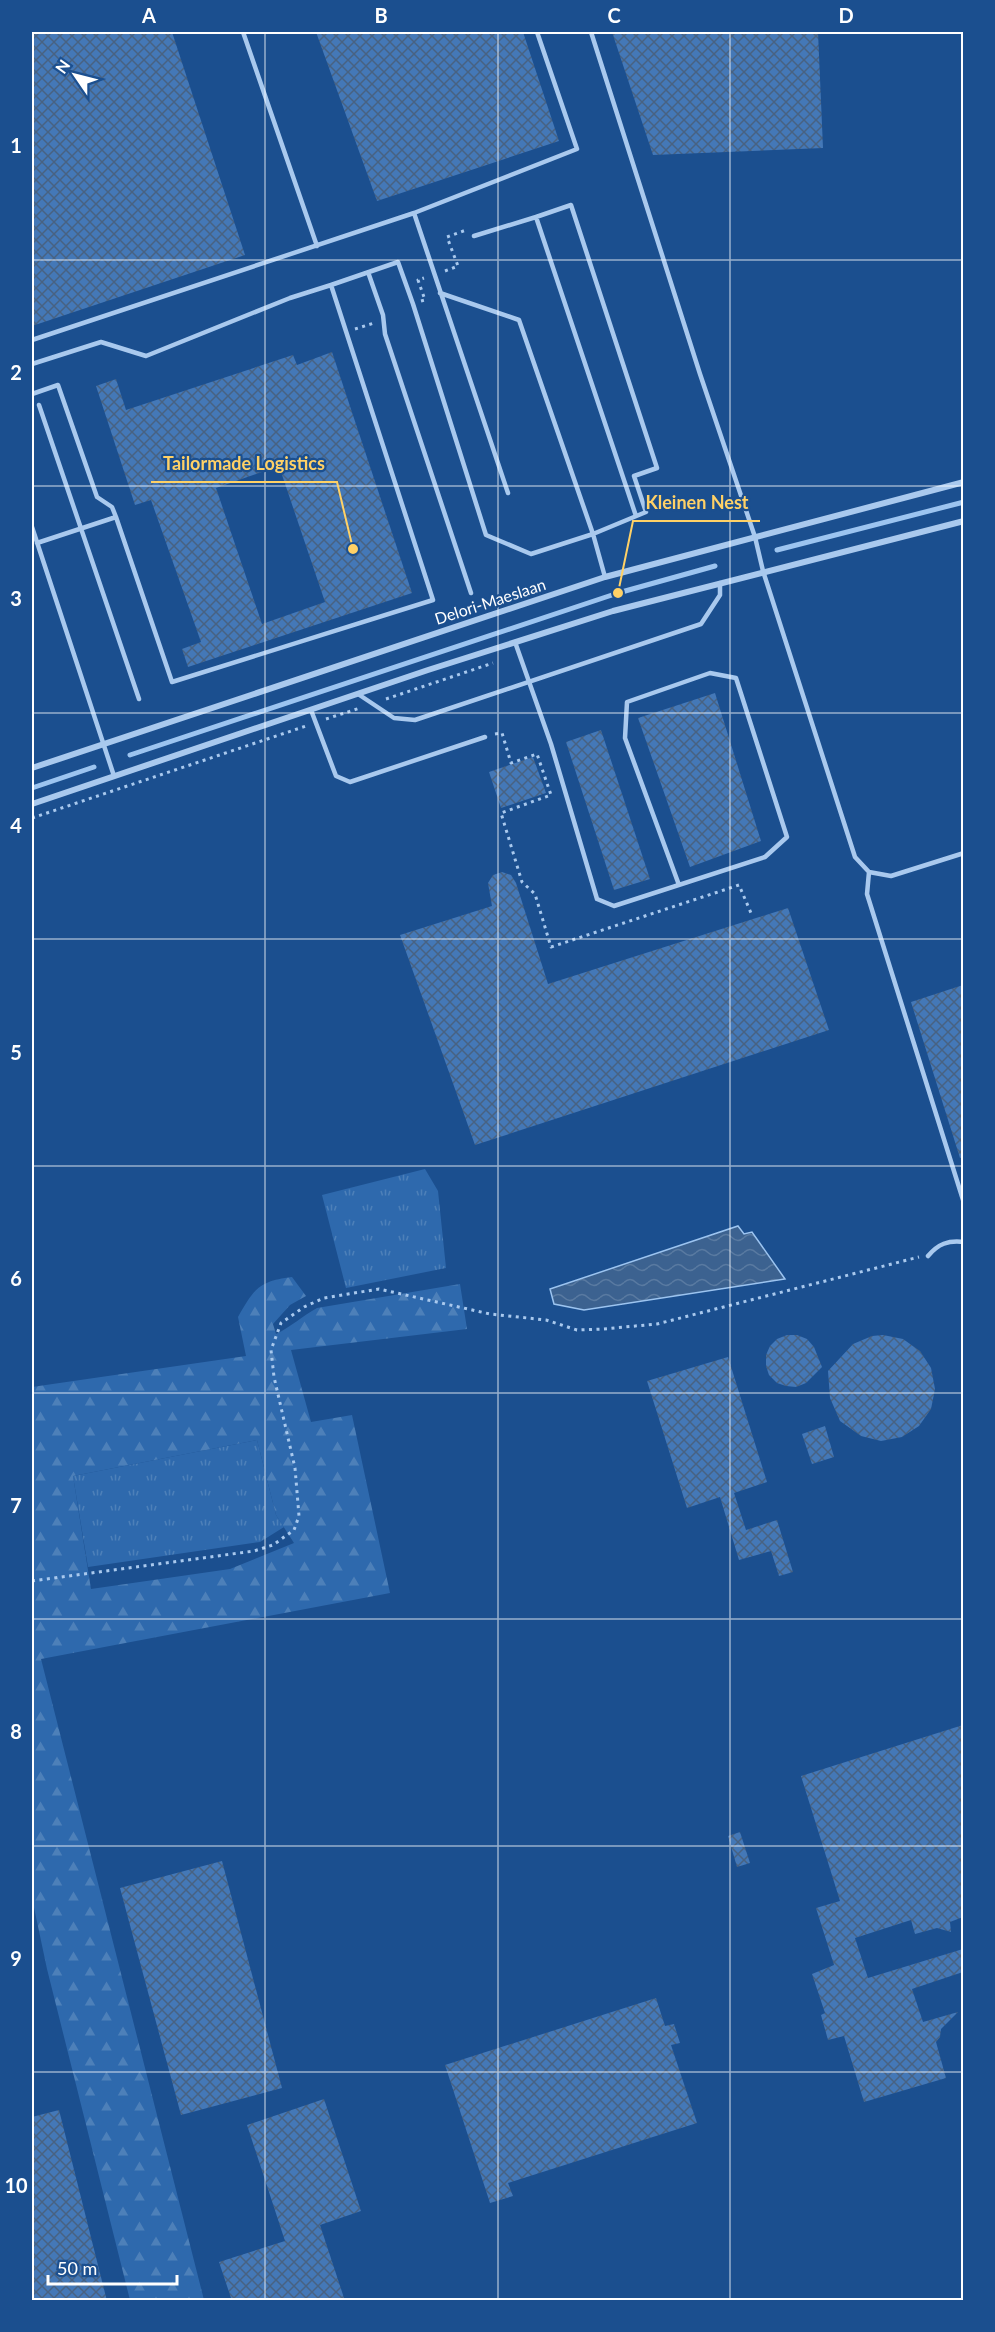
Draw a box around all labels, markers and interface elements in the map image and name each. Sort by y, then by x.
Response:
text: A [141,3,156,27]
text: B [374,3,388,27]
text: C [607,3,621,27]
text: D [838,3,854,27]
north arrow [45,45,105,105]
text: N [51,56,74,77]
text: 1 [10,133,22,157]
text: 2 [10,360,22,384]
callout: Tailormade Logistics [151,446,337,482]
text: Tailormade Logistics [163,452,325,474]
callout: Kleinen Nest [633,485,760,521]
text: Kleinen Nest [645,491,749,513]
street label: Delori-Maeslaan [432,574,548,628]
text: 3 [10,586,22,610]
text: 4 [10,813,22,837]
text: 5 [10,1040,22,1064]
text: 6 [10,1266,22,1290]
text: 7 [10,1493,22,1517]
text: 8 [10,1719,22,1743]
text: 9 [10,1946,22,1970]
text: 10 [4,2173,28,2197]
scale bar [48,2248,177,2286]
text: 50 m [57,2257,97,2279]

